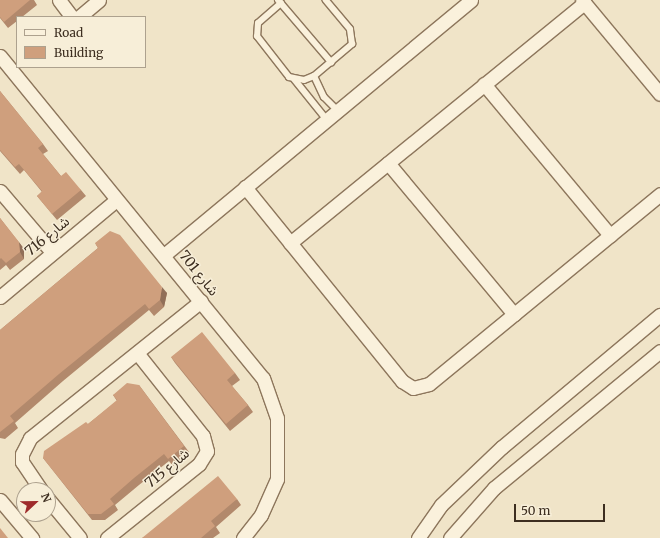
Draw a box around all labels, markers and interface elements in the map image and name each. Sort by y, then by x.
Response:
legend [16,16,146,68]
text: Road [54,25,83,40]
text: Building [54,45,103,60]
street label: شارع 716 [21,213,73,259]
street label: شارع 701 [176,247,222,299]
street label: شارع 715 [142,445,192,491]
north arrow [16,482,56,522]
text: N [38,491,54,505]
scale bar [516,496,607,522]
text: 50 m [521,503,550,518]

